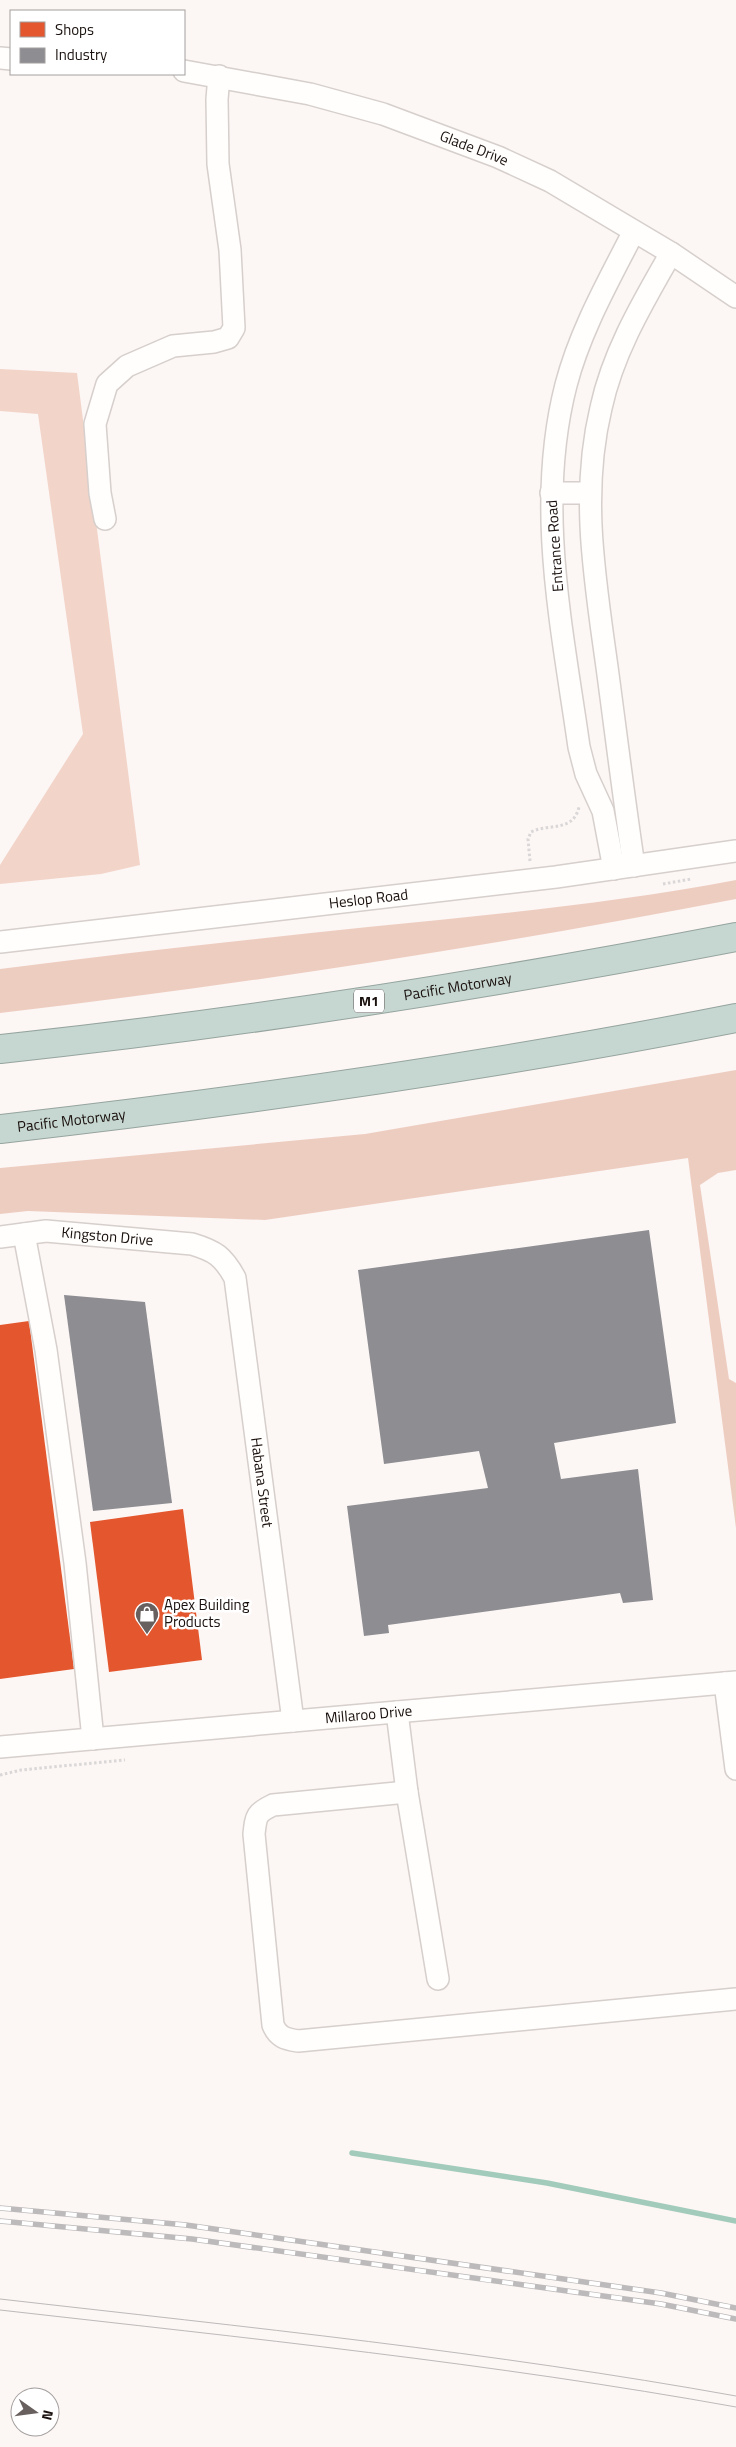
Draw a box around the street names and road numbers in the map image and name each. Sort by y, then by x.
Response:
street label: Glade Drive [437,124,512,171]
street label: Entrance Road [540,499,569,593]
street label: Heslop Road [328,882,409,914]
street label: Pacific Motorway [402,966,513,1006]
road number: M1 [354,989,384,1012]
street label: Pacific Motorway [16,1102,127,1138]
street label: Kingston Drive [61,1220,154,1252]
street label: Habana Street [245,1436,280,1529]
street label: Millaroo Drive [324,1699,413,1729]

